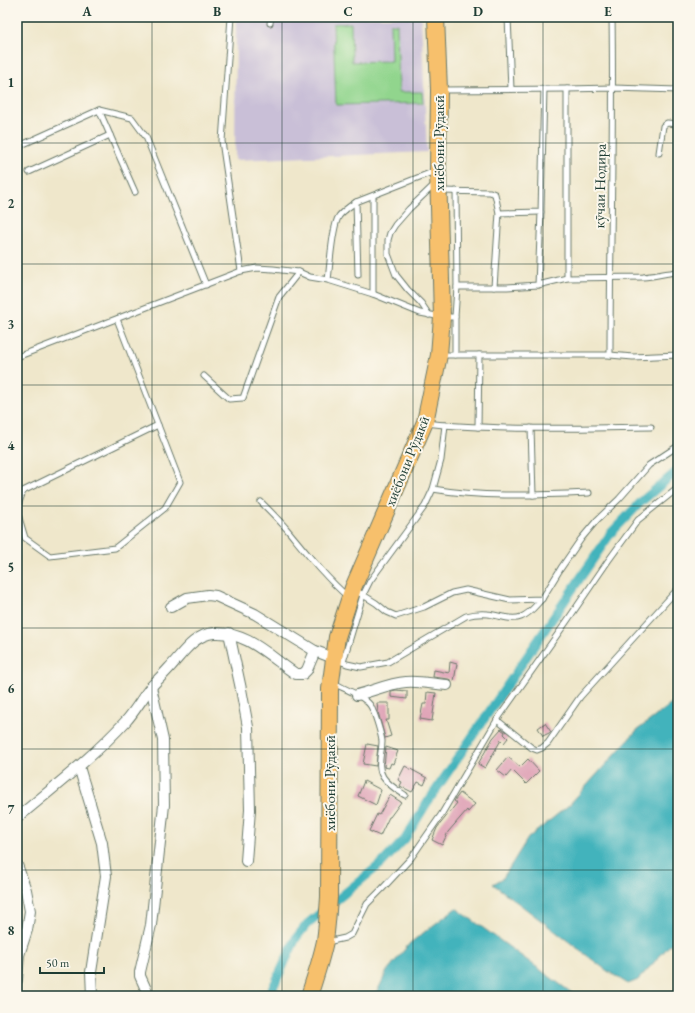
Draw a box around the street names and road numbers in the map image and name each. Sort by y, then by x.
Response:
street label: хиёбони Рӯдакӣ [429,95,448,191]
street label: кӯчаи Нодира [589,143,610,229]
street label: хиёбони Рӯдакӣ [380,413,433,509]
street label: хиёбони Рӯдакӣ [320,735,339,831]

